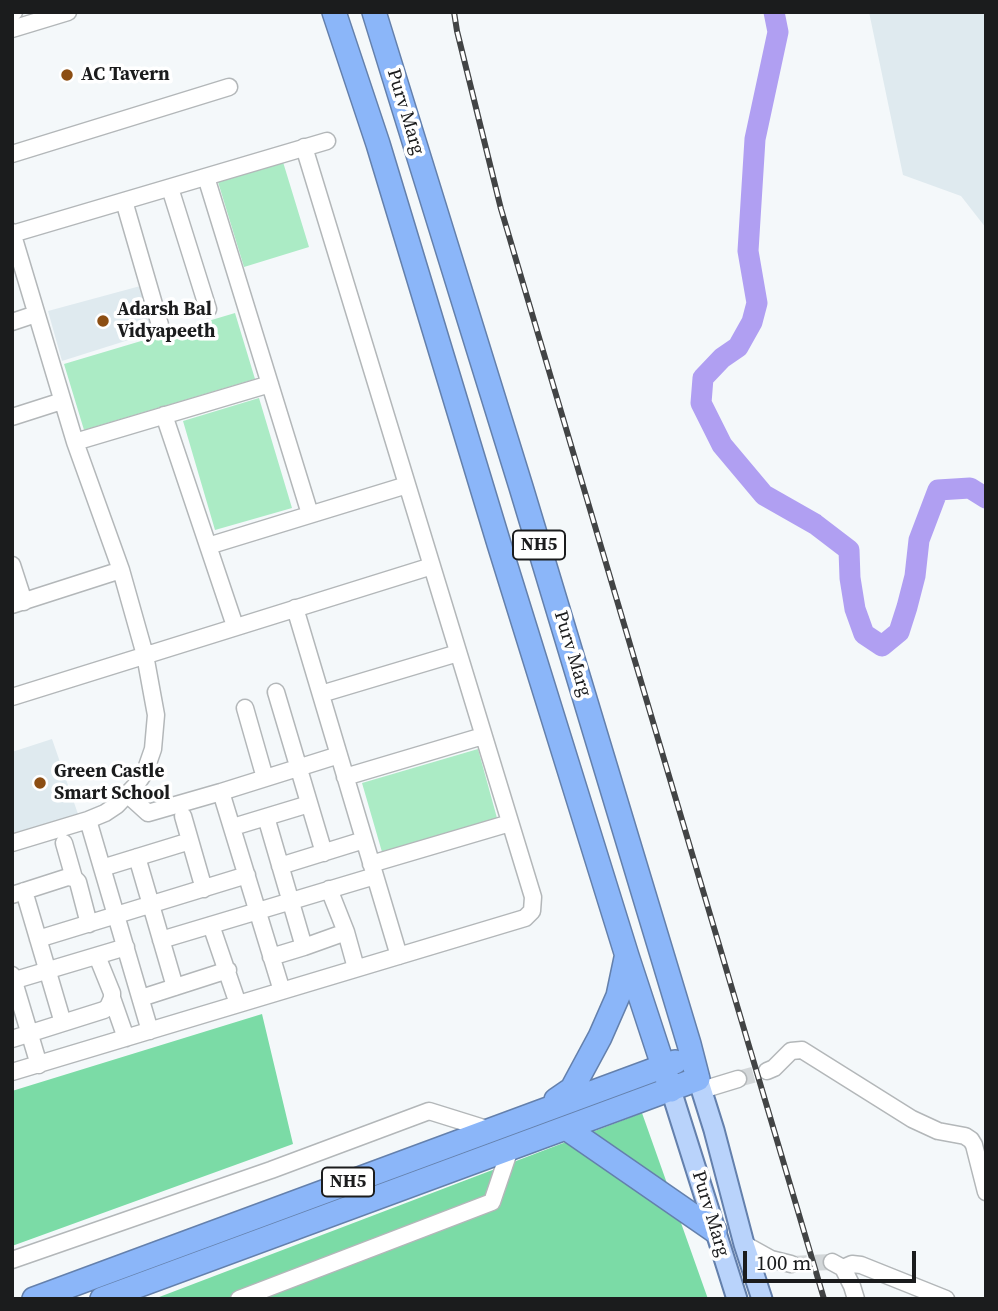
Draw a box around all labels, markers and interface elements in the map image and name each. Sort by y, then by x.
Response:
place label: AC Tavern [81,64,170,86]
street label: Purv Marg [381,66,429,158]
marker: AC Tavern [59,67,75,83]
place label: Adarsh Bal Vidyapeeth [117,299,215,343]
marker: Adarsh Bal Vidyapeeth [95,313,111,329]
road number: NH5 [513,530,565,560]
street label: Purv Marg [548,608,596,700]
place label: Green Castle Smart School [54,761,170,805]
marker: Green Castle Smart School [32,775,48,791]
road number: NH5 [322,1168,374,1196]
street label: Purv Marg [686,1168,734,1260]
scale bar [746,1238,919,1282]
text: 100 m [756,1248,811,1277]

